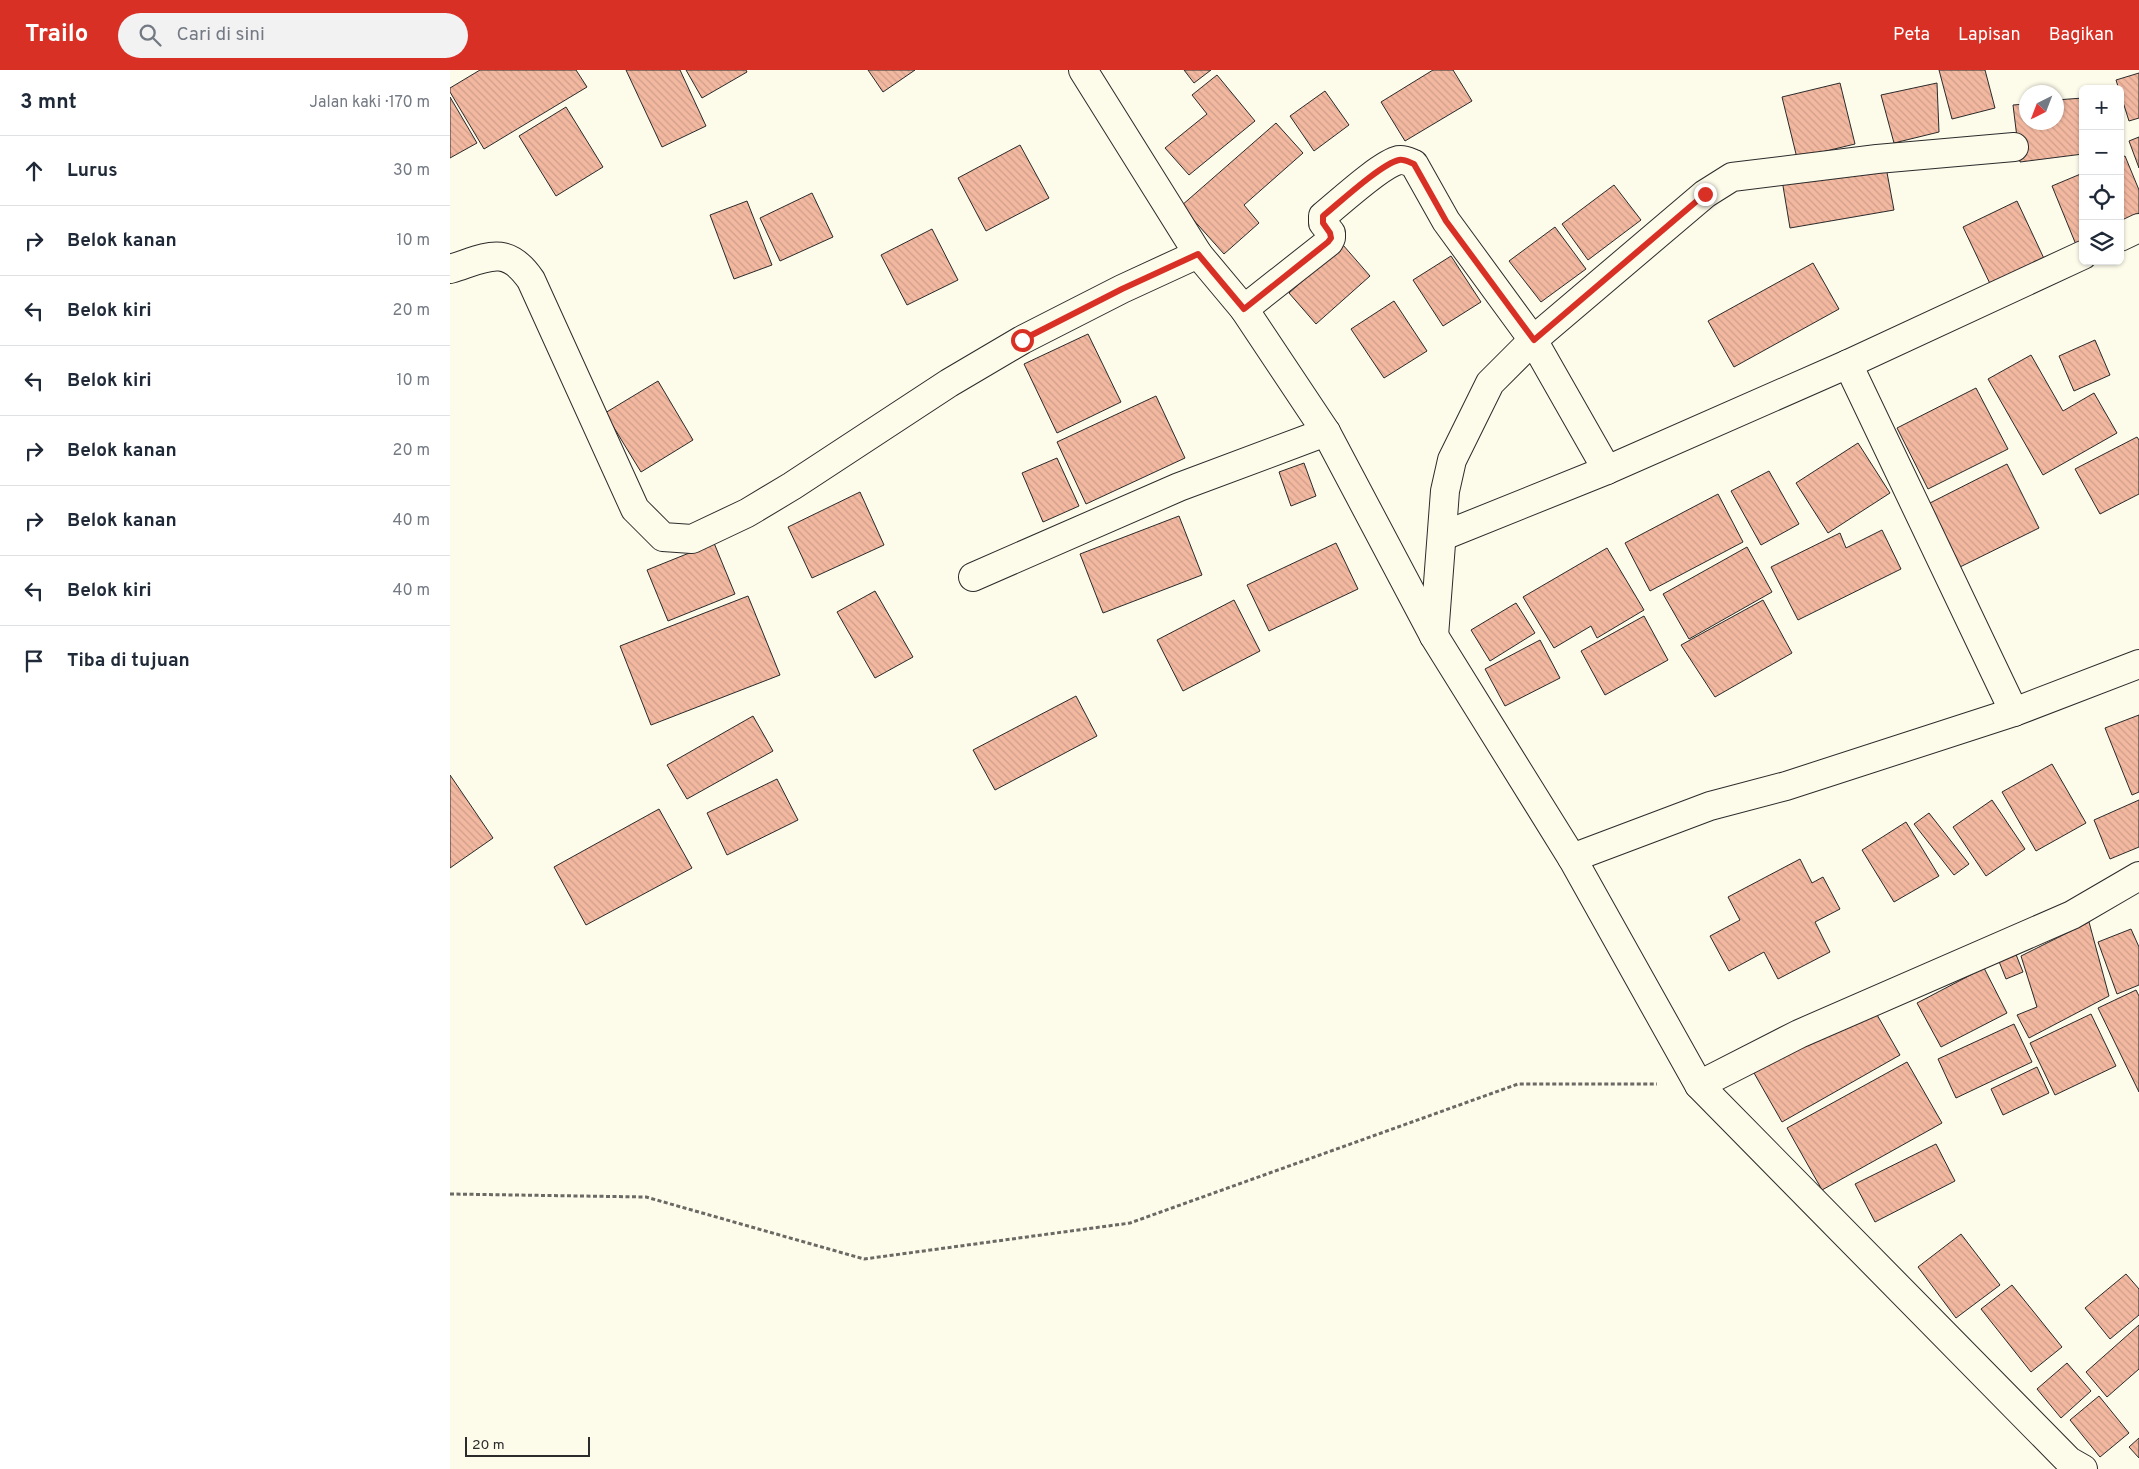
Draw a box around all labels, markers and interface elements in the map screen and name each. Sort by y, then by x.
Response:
search box [118,13,468,58]
text: Trailo [25,20,88,50]
icon: search [136,21,164,49]
text: Cari di sini [176,23,265,47]
text: Peta [1893,24,1930,47]
text: Lapisan [1958,24,2021,47]
text: Bagikan [2049,24,2114,47]
north arrow [2019,85,2064,130]
map controls [2079,85,2124,265]
button: + [2079,85,2124,130]
text: 3 mnt [20,89,77,116]
text: Jalan kaki · 170 m [309,93,430,113]
button: − [2079,130,2124,175]
icon: ahead [20,157,48,185]
text: Lurus [67,159,118,183]
text: 30 m [393,161,430,181]
button: locate [2079,175,2124,220]
route end [1694,183,1717,206]
button: layers [2079,220,2124,265]
icon: right [20,227,48,255]
text: Belok kanan [67,229,177,253]
text: 10 m [396,231,430,251]
icon: left [20,297,48,325]
text: Belok kiri [67,299,152,323]
text: 20 m [393,301,430,321]
route start [1011,329,1034,352]
icon: left [20,367,48,395]
text: Belok kiri [67,369,152,393]
text: 10 m [396,371,430,391]
icon: right [20,437,48,465]
text: Belok kanan [67,439,177,463]
text: 20 m [393,441,430,461]
icon: right [20,507,48,535]
text: Belok kanan [67,509,177,533]
text: 40 m [392,511,430,531]
icon: left [20,577,48,605]
text: Belok kiri [67,579,152,603]
text: 40 m [392,581,430,601]
icon: arrive [20,647,48,675]
text: Tiba di tujuan [67,649,190,673]
scale bar [465,1434,590,1457]
text: 20 m [472,1437,505,1454]

